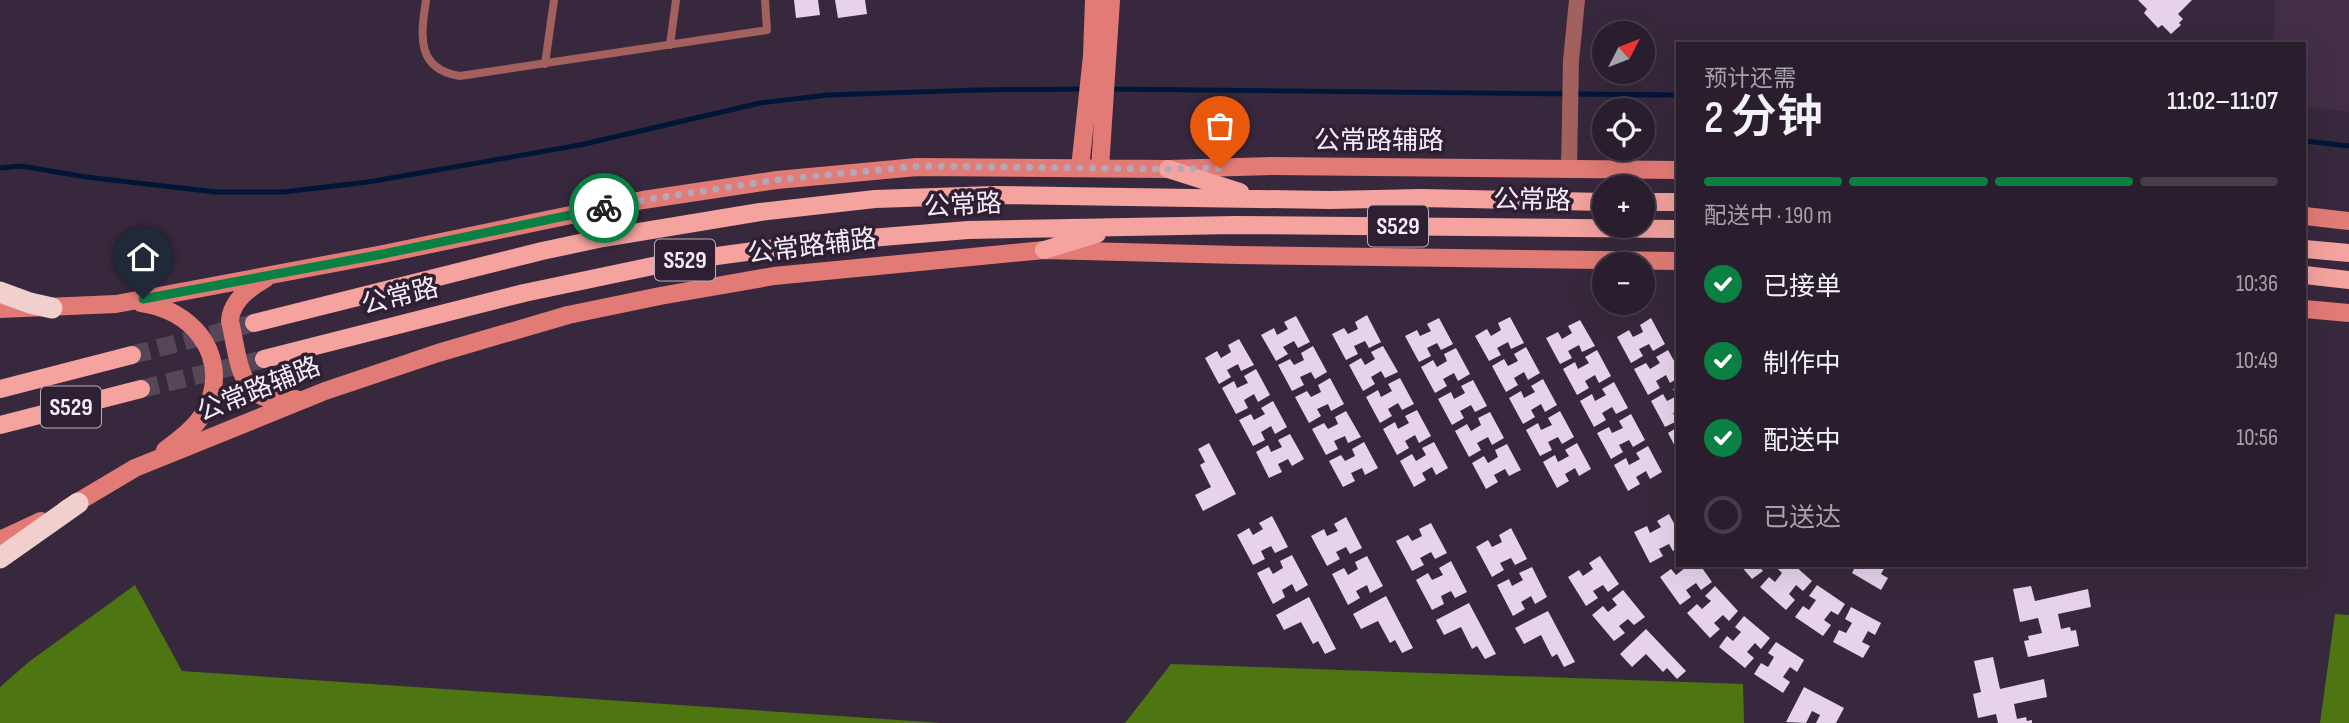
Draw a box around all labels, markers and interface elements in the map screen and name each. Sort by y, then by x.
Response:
north arrow [1592,21,1656,84]
map controls [1592,21,1655,315]
text: 预计还需 [1704,65,1796,93]
text: 11:02–11:07 [2167,86,2278,117]
text: 2 分钟 [1704,91,1823,146]
pin [1190,96,1250,168]
button: locate [1592,98,1655,161]
icon: bag [1201,107,1239,145]
street label: 公常路辅路 [1314,126,1444,157]
courier [569,173,639,243]
button: + [1592,175,1655,238]
street label: 公常路 [1493,185,1571,217]
street label: 公常路 [923,188,1003,224]
icon: bike [585,189,623,227]
text: 配送中 · 190 m [1704,202,1832,230]
road number: S529 [1368,206,1428,246]
street label: 公常路辅路 [746,224,878,270]
pin [113,227,173,299]
icon: home [124,238,162,276]
road number: S529 [655,240,715,281]
button: − [1592,252,1655,315]
icon: check [1704,265,1742,303]
text: 10:36 [2236,270,2278,298]
text: 已接单 [1763,272,1841,303]
street label: 公常路 [358,273,442,321]
icon: check [1704,342,1742,380]
text: 10:49 [2236,347,2278,375]
text: 制作中 [1763,349,1841,380]
street label: 公常路辅路 [193,351,325,429]
road number: S529 [41,386,101,428]
icon: check [1704,419,1742,457]
text: 10:56 [2236,424,2278,452]
text: 配送中 [1763,426,1841,457]
text: 已送达 [1763,503,1841,534]

